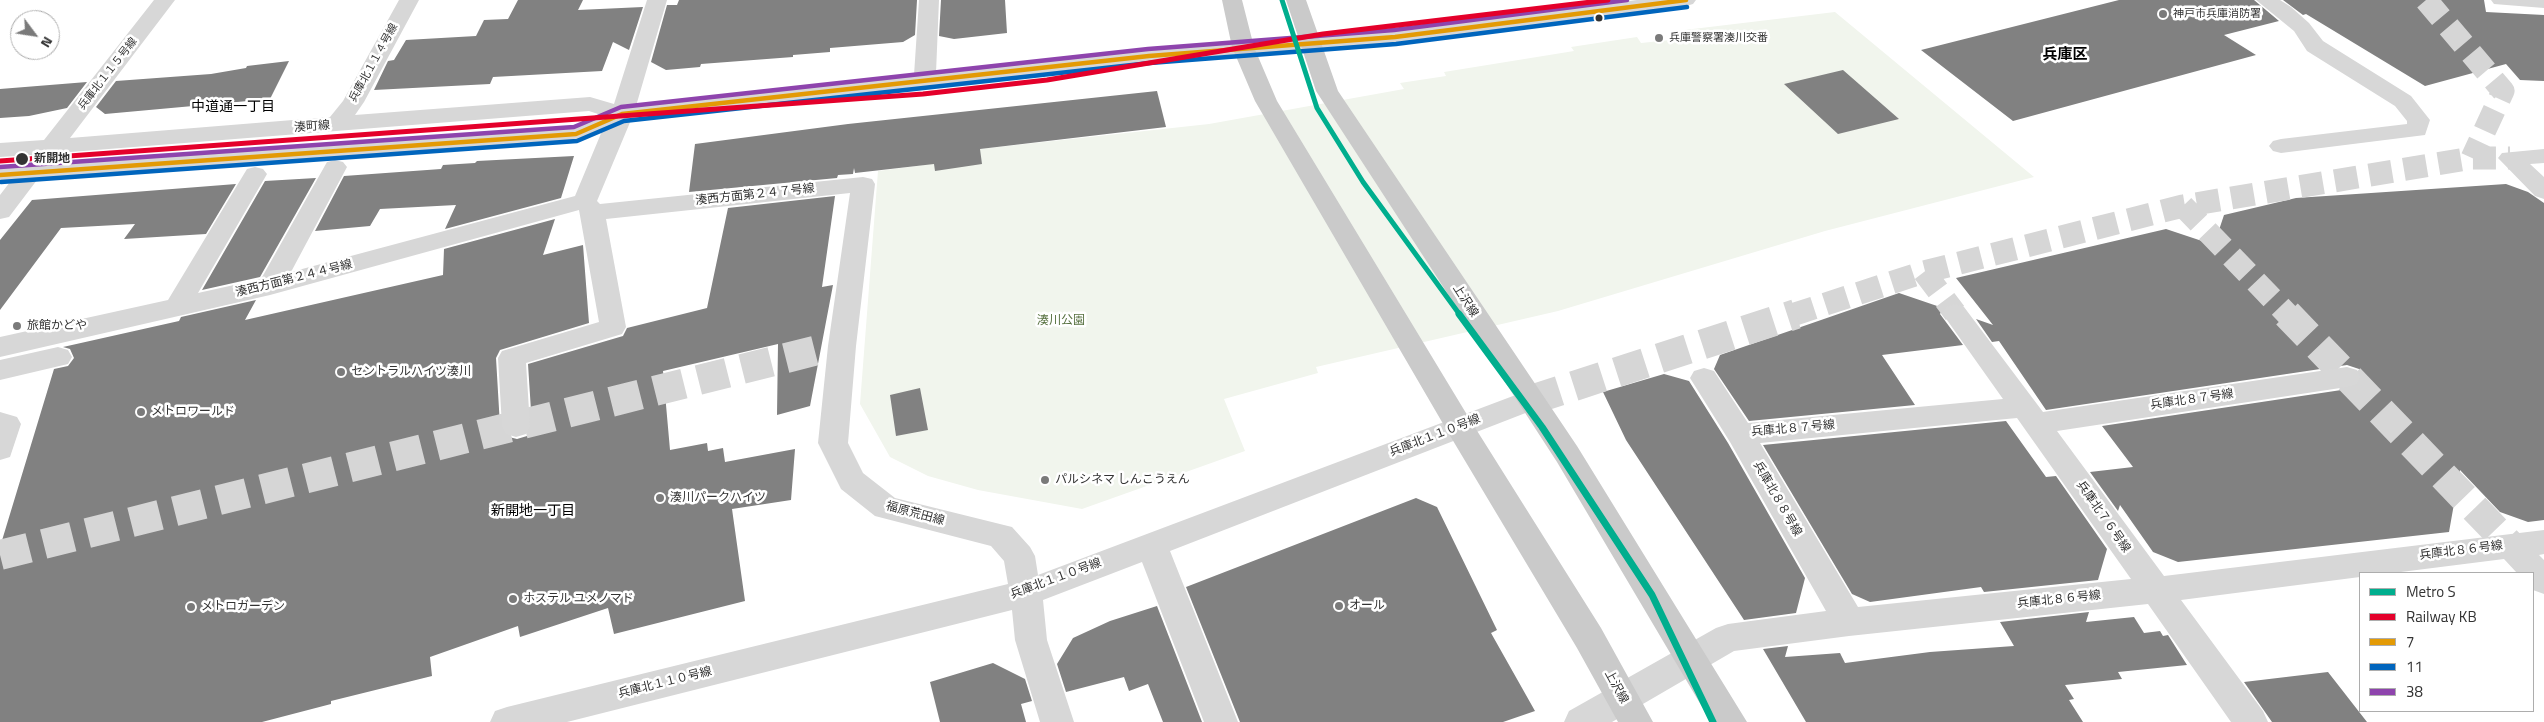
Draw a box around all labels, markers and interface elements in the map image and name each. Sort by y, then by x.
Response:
place label: 神戸市兵庫消防署 [2173,7,2261,21]
marker: 神戸市兵庫消防署 [2157,8,2169,20]
north arrow [10,10,60,60]
unlabelled marker [1594,13,1604,23]
street label: 兵庫北１１４号線 [347,21,401,105]
place label: 兵庫警察署湊川交番 [1669,31,1768,45]
marker: 兵庫警察署湊川交番 [1653,32,1665,44]
text: N [36,33,59,52]
street label: 兵庫北１１５号線 [76,35,140,113]
district label: 兵庫区 [2043,46,2087,64]
district label: 中道通一丁目 [191,100,275,116]
street label: 湊町線 [294,119,330,135]
marker: 新開地 [14,151,30,167]
place label: 新開地 [34,152,70,166]
street label: 湊西方面第２４７号線 [695,182,815,208]
street label: 湊西方面第２４４号線 [234,257,354,301]
street label: 上沢線 [1449,282,1481,320]
park label: 湊川公園 [1037,314,1085,328]
place label: 旅館かどや [27,319,87,333]
marker: 旅館かどや [11,320,23,332]
place label: セントラルハイツ湊川 [351,365,471,379]
marker: セントラルハイツ湊川 [335,366,347,378]
street label: 兵庫北８７号線 [2149,387,2235,413]
place label: メトロワールド [151,405,235,419]
marker: メトロワールド [135,406,147,418]
street label: 兵庫北１１０号線 [1388,412,1482,460]
street label: 兵庫北８７号線 [1751,418,1835,440]
street label: 兵庫北８８号線 [1750,459,1804,539]
place label: パルシネマ しんこうえん [1055,473,1190,487]
marker: パルシネマ しんこうえん [1039,474,1051,486]
street label: 兵庫北７６号線 [2073,478,2133,556]
place label: 湊川パークハイツ [670,491,766,505]
marker: 湊川パークハイツ [654,492,666,504]
street label: 福原荒田線 [884,499,946,529]
district label: 新開地一丁目 [491,504,575,520]
street label: 兵庫北８６号線 [2418,539,2504,563]
street label: 兵庫北１１０号線 [1008,556,1104,602]
legend [2359,572,2534,712]
text: Metro S [2406,580,2456,603]
street label: 兵庫北８６号線 [2016,588,2102,612]
place label: ホステル ユメノマド [523,592,634,606]
marker: ホステル ユメノマド [507,593,519,605]
place label: オール [1349,599,1385,613]
place label: メトロガーデン [201,600,285,614]
marker: オール [1333,600,1345,612]
marker: メトロガーデン [185,601,197,613]
text: Railway KB [2406,605,2477,628]
text: 7 [2406,630,2414,653]
text: 11 [2406,655,2423,678]
street label: 兵庫北１１０号線 [617,664,713,702]
street label: 上沢線 [1601,668,1631,706]
text: 38 [2406,680,2423,703]

